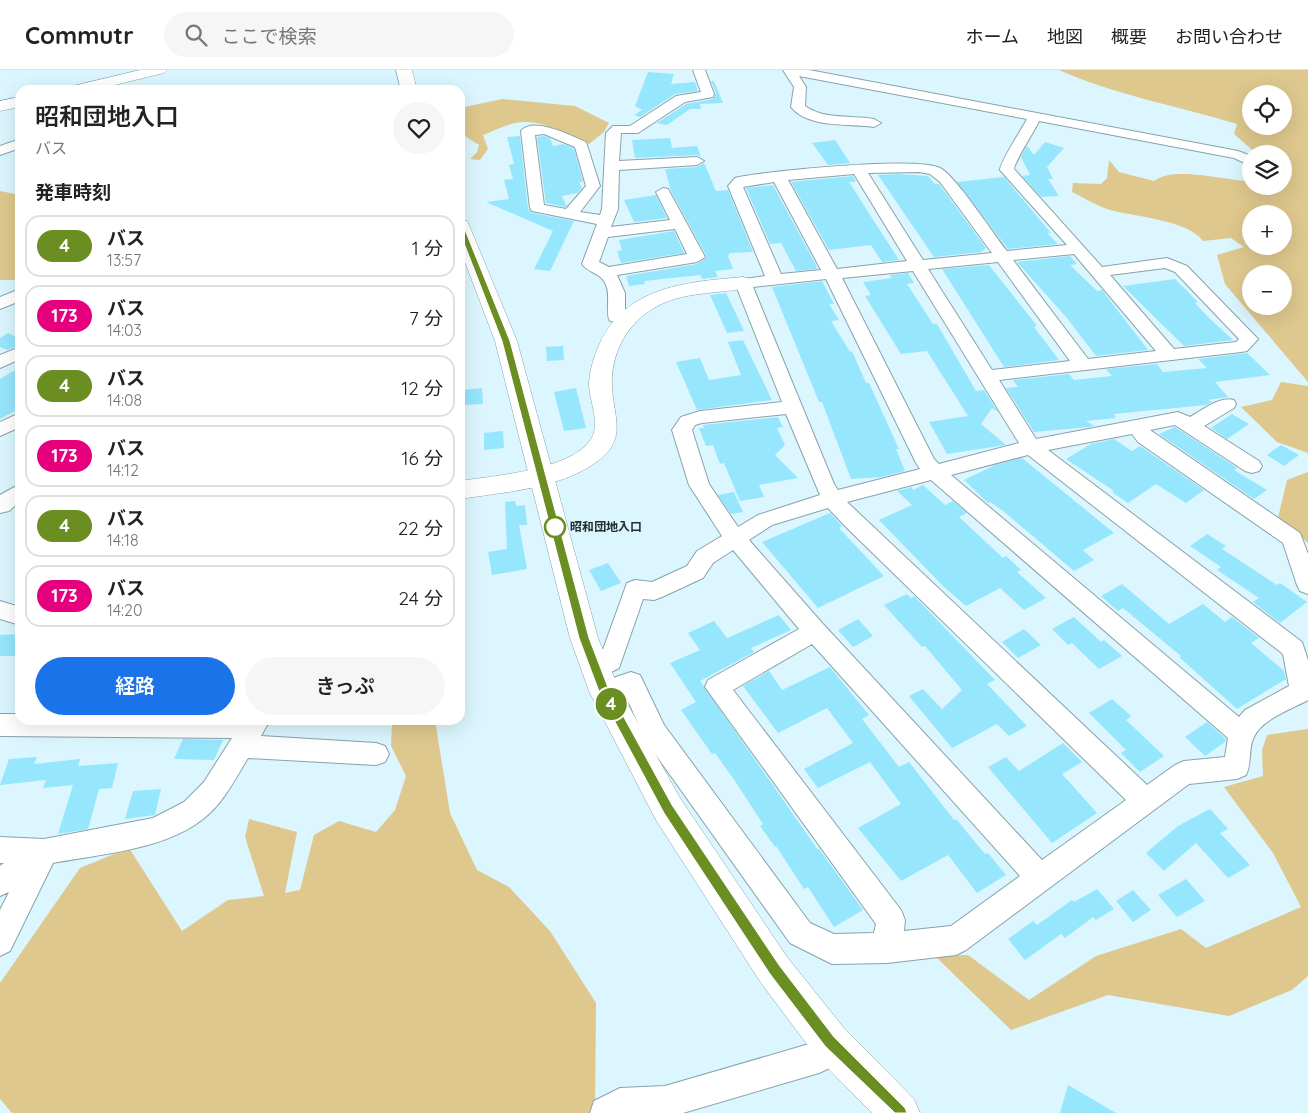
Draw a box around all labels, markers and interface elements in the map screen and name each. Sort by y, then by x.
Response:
search box [164,12,514,57]
text: Commutr [25,20,134,50]
icon: search [182,21,210,49]
text: ここで検索 [222,24,317,48]
text: ホーム [966,25,1019,48]
text: 地図 [1047,25,1083,48]
text: 概要 [1111,25,1147,48]
text: お問い合わせ [1175,25,1283,48]
map controls [1242,85,1292,315]
button: locate [1242,85,1292,135]
text: 昭和団地入口 [35,101,179,131]
button: heart [393,102,445,154]
text: バス [35,138,67,158]
button: layers [1242,145,1292,195]
text: 発車時刻 [35,180,111,204]
button: + [1242,205,1292,255]
text: バス [107,226,145,250]
text: 4 [59,234,70,257]
text: 1 分 [412,236,443,260]
text: 13:57 [107,250,141,270]
button: − [1242,265,1292,315]
text: バス [107,296,145,320]
text: 173 [51,304,78,327]
text: 7 分 [409,306,443,330]
text: 14:03 [107,320,142,340]
text: バス [107,366,145,390]
text: 4 [59,374,70,397]
text: 12 分 [401,376,443,400]
text: 14:08 [107,390,142,410]
text: バス [107,436,145,460]
text: 173 [51,444,78,467]
text: 16 分 [402,446,443,470]
text: 14:12 [107,460,139,480]
text: バス [107,506,145,530]
text: 4 [59,514,70,537]
text: 22 分 [398,516,443,540]
marker: 昭和団地入口 [544,516,566,538]
place label: 昭和団地入口 [570,519,642,534]
text: 14:18 [107,530,139,550]
text: バス [107,576,145,600]
text: 173 [51,584,78,607]
text: 24 分 [399,586,443,610]
text: 14:20 [107,600,143,620]
button: 経路 [35,657,235,715]
button: きっぷ [245,657,445,715]
line badge: 4 [595,688,627,720]
text: 4 [606,692,616,715]

